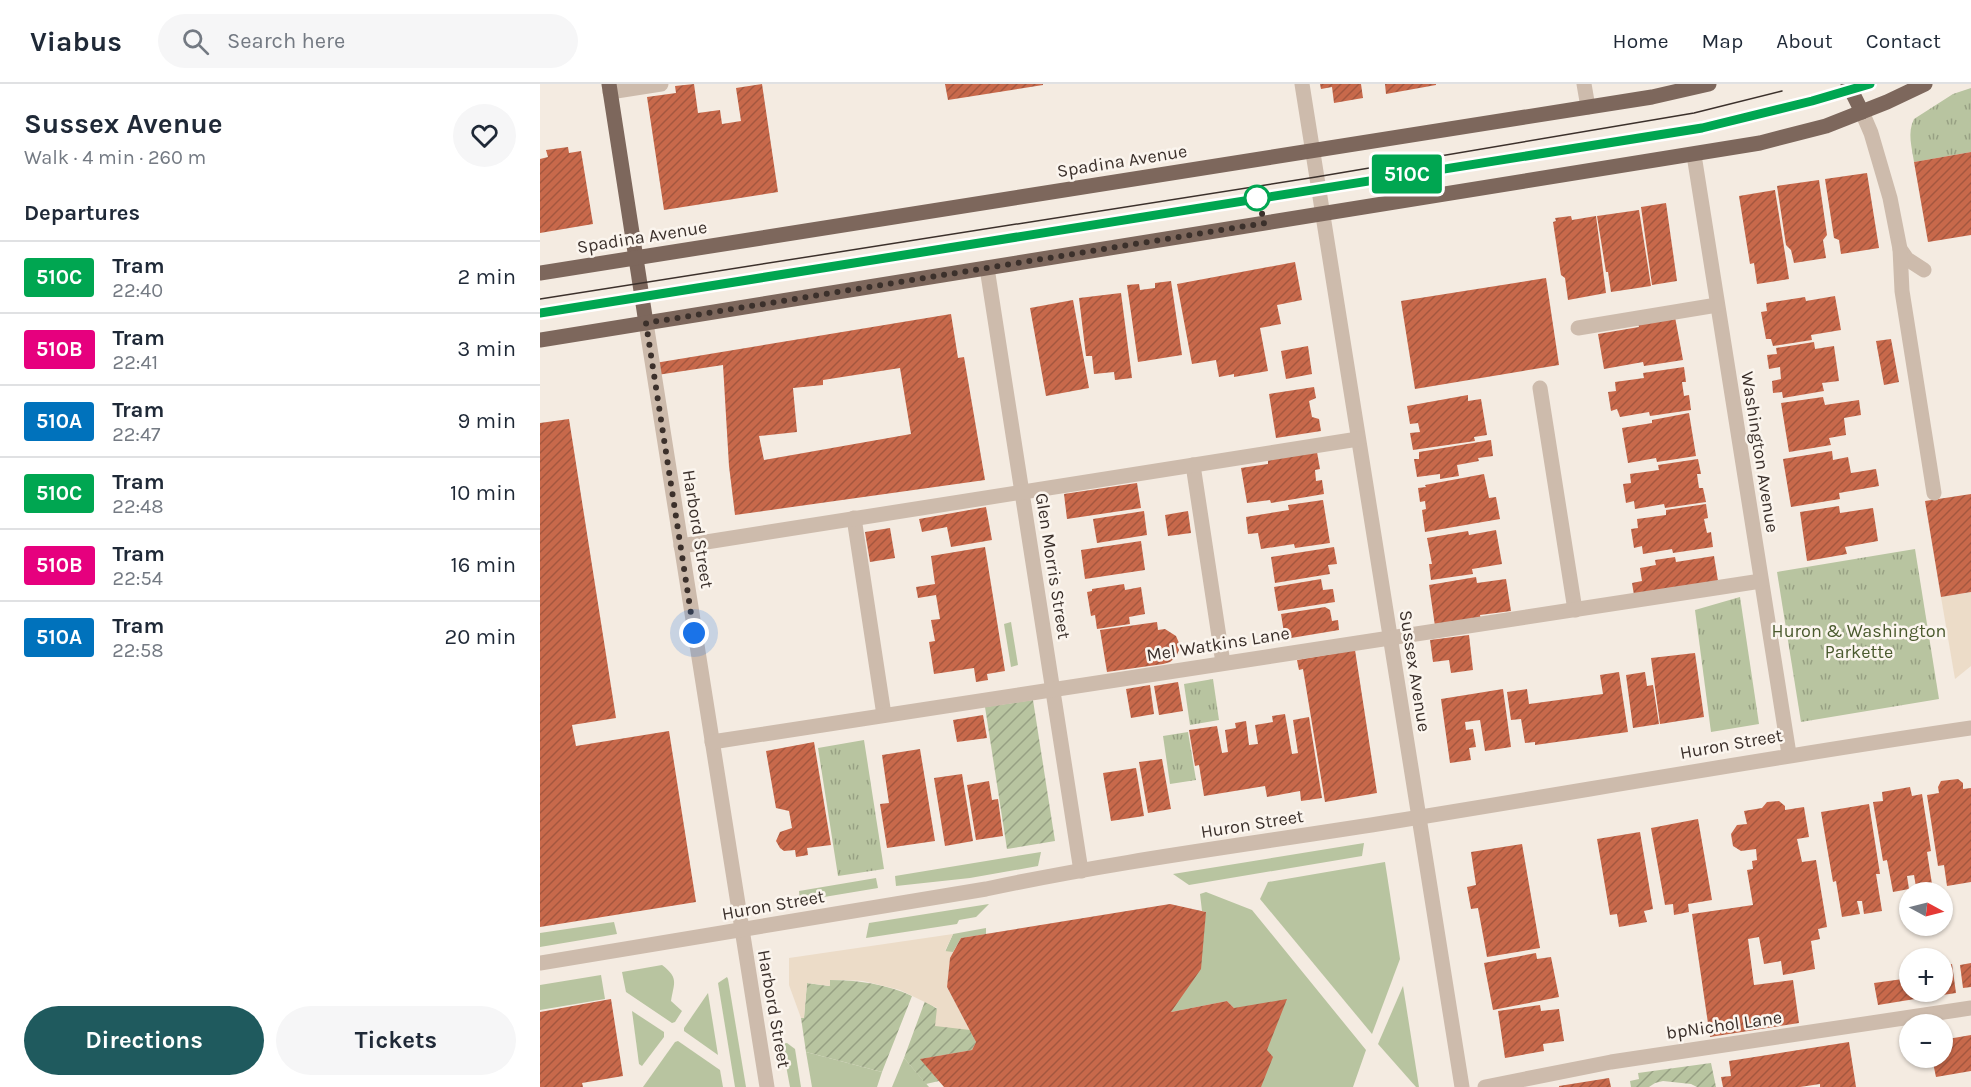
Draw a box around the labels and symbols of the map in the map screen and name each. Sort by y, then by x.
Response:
street label: Spadina Avenue [1055,140,1189,182]
line badge: 510C [1365,154,1449,194]
unlabelled marker [1244,185,1270,211]
street label: Spadina Avenue [575,216,709,258]
street label: Washington Avenue [1736,370,1784,534]
street label: Harbord Street [678,468,718,590]
street label: Glen Morris Street [1031,491,1075,641]
street label: Sussex Avenue [1395,609,1435,733]
your location [679,618,709,648]
park label: Huron & Washington Parkette [1772,620,1946,663]
street label: Mel Watkins Lane [1145,622,1291,666]
street label: Huron Street [1678,724,1784,764]
street label: Huron Street [1199,805,1305,843]
north arrow [1899,882,1953,936]
street label: Huron Street [720,885,826,925]
street label: Harbord Street [753,948,795,1070]
street label: bpNichol Lane [1665,1006,1783,1044]

